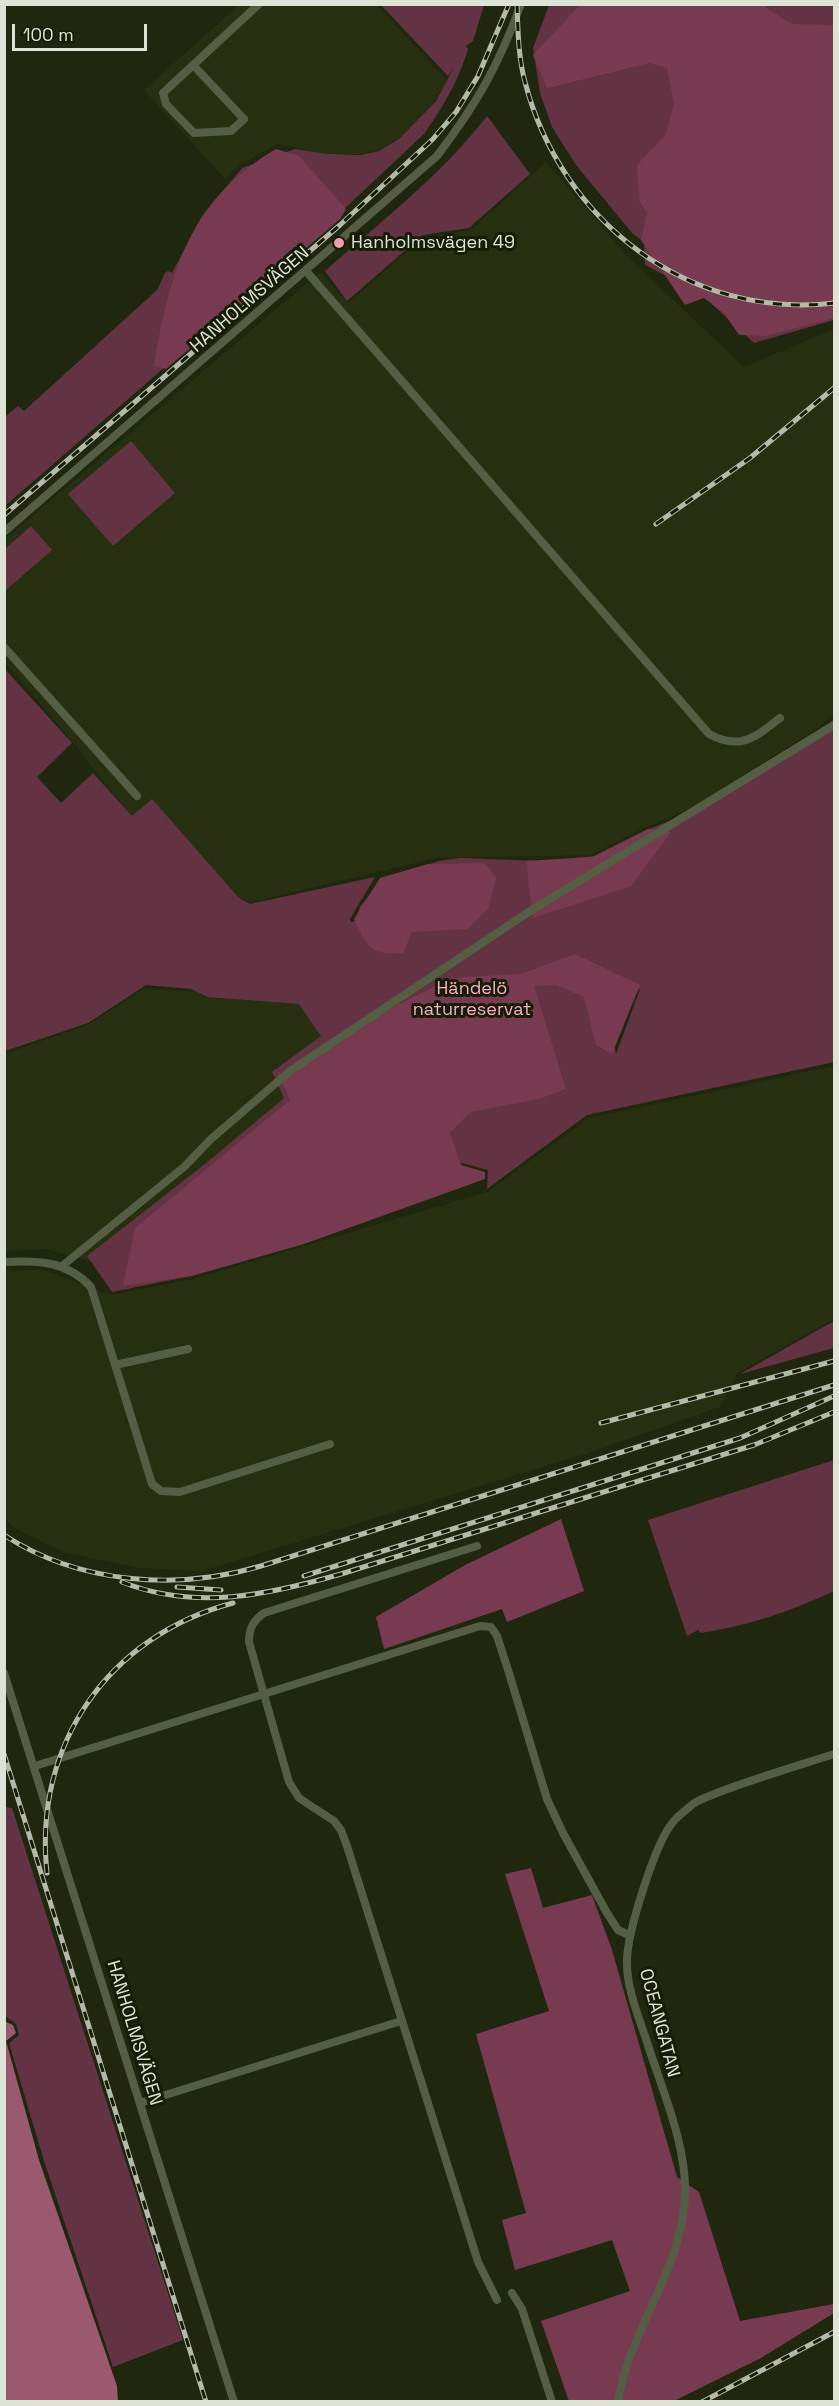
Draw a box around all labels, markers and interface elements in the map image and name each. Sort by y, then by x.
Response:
scale bar [15,12,150,50]
text: 100 m [23,23,74,46]
place label: Hanholmsvägen 49 [351,232,515,254]
marker: Hanholmsvägen 49 [332,236,346,250]
street label: HANHOLMSVÄGEN [186,242,314,358]
park label: Händelö naturreservat [413,978,531,1020]
street label: HANHOLMSVÄGEN [102,1958,166,2108]
street label: OCEANGATAN [634,1966,684,2080]

